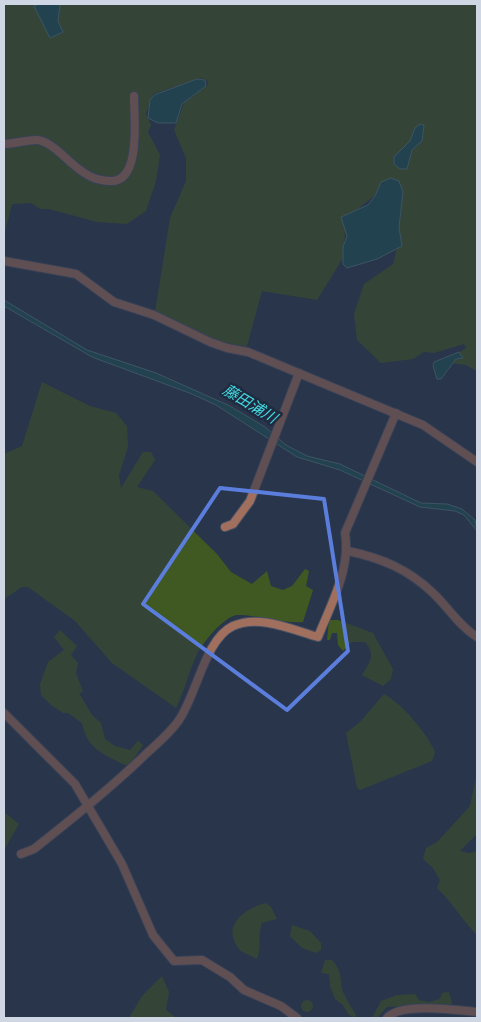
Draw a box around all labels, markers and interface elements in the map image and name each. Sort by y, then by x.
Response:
water label: 藤田浦川 [220,381,282,428]

